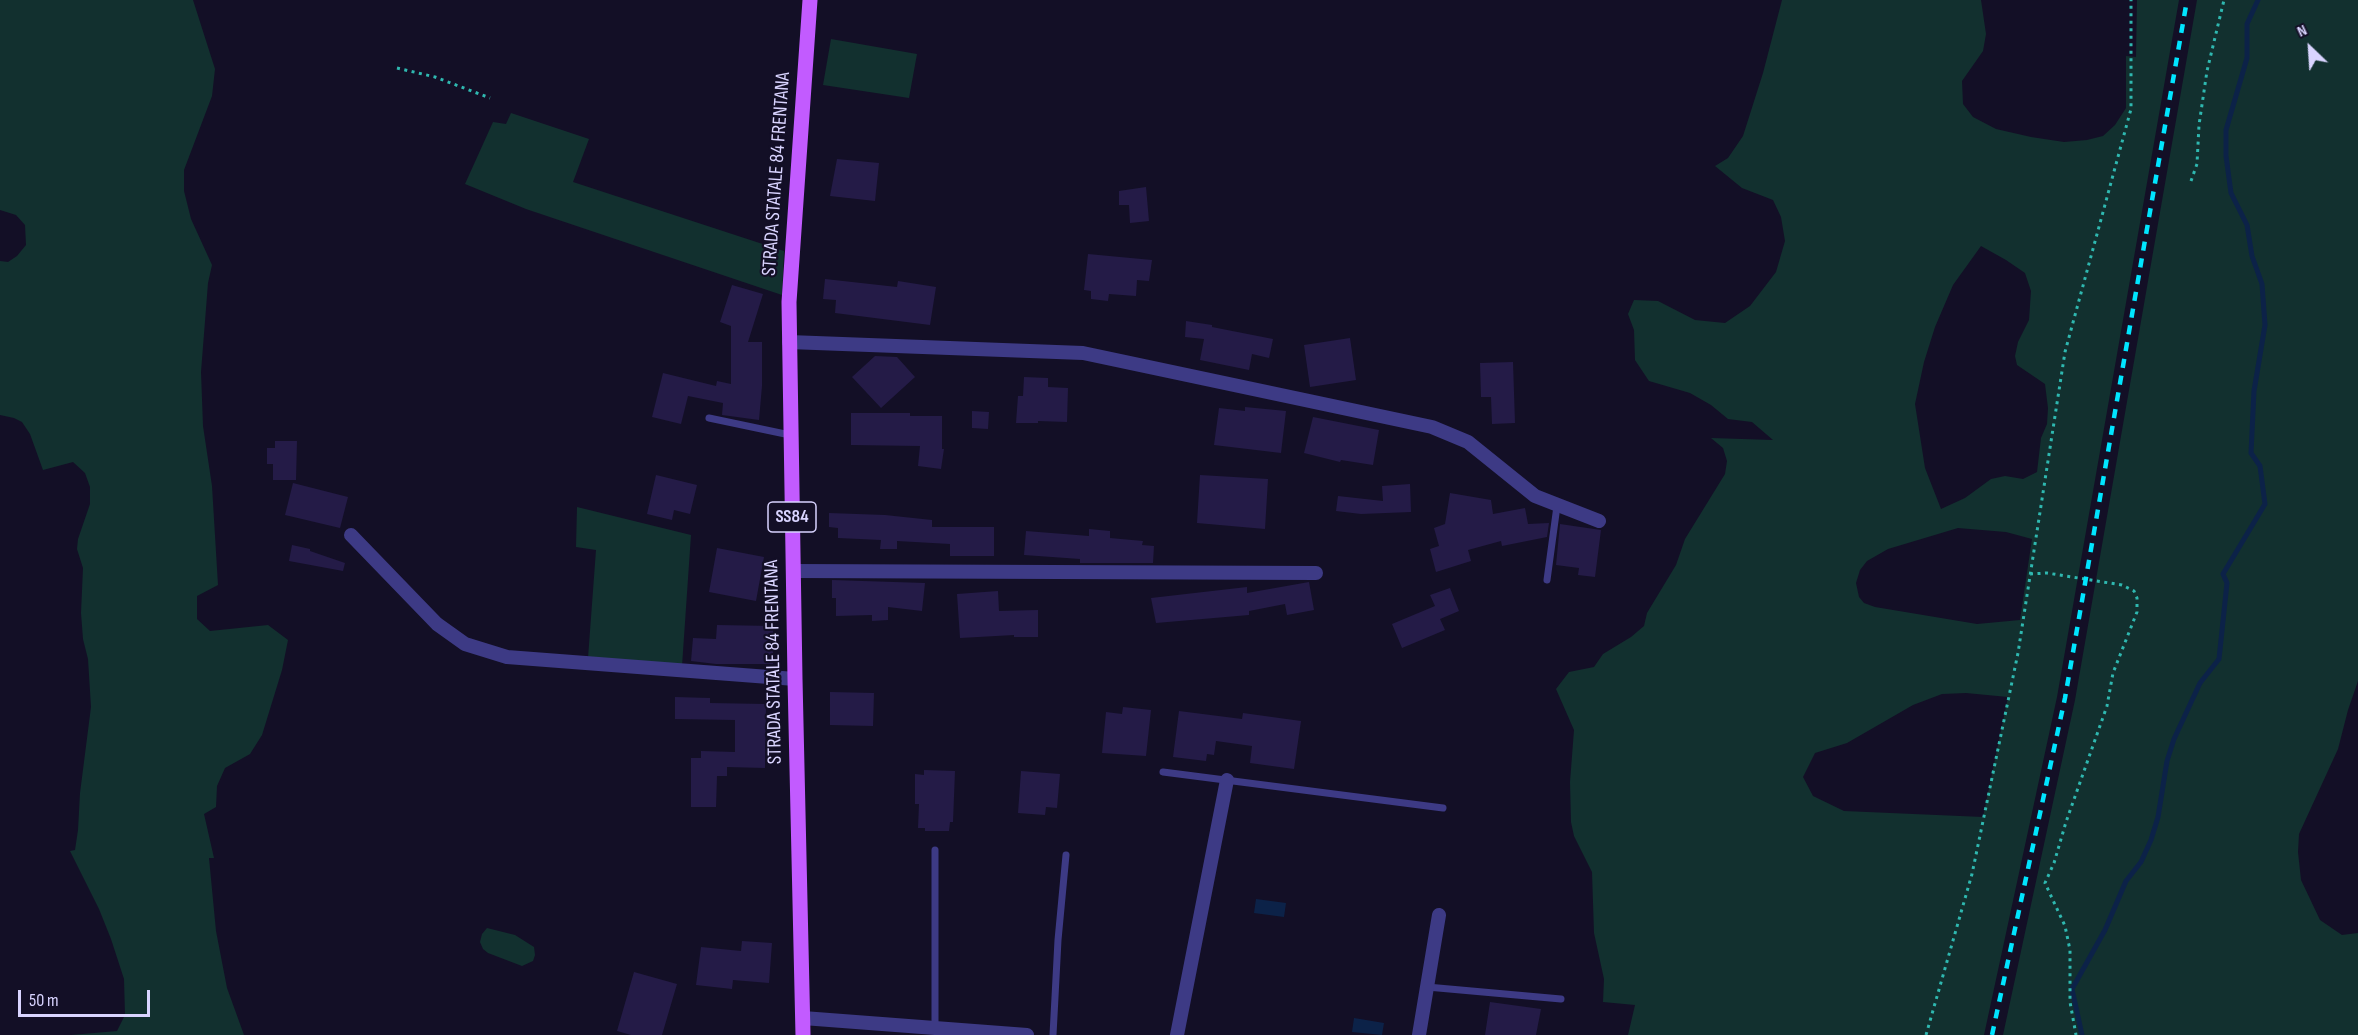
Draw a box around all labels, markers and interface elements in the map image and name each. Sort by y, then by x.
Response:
north arrow [2280,18,2340,78]
text: N [2294,21,2310,42]
street label: STRADA STATALE 84 FRENTANA [758,71,796,277]
road number: SS84 [768,502,816,532]
street label: STRADA STATALE 84 FRENTANA [760,560,788,764]
scale bar [21,978,153,1016]
text: 50 m [29,990,59,1011]

